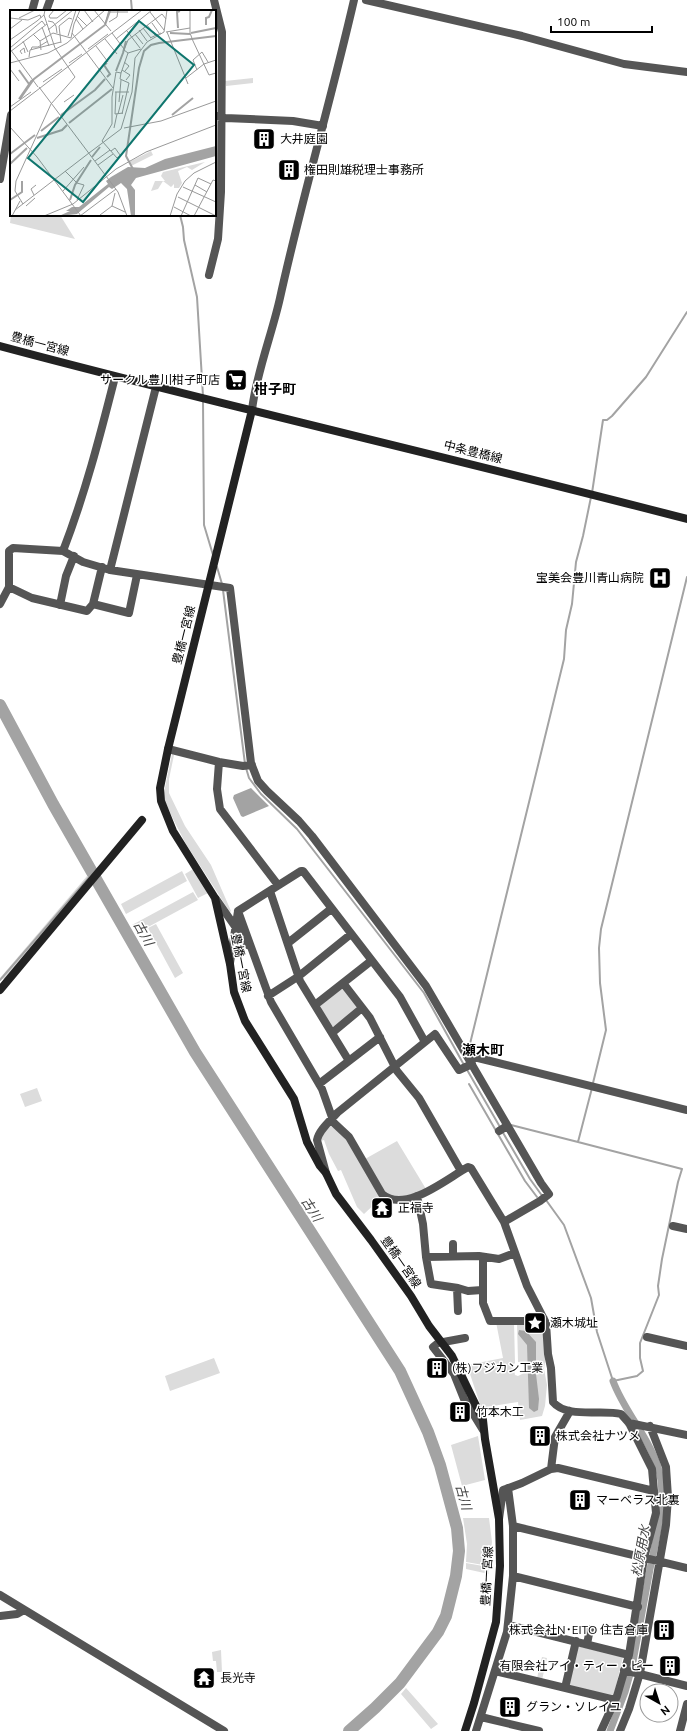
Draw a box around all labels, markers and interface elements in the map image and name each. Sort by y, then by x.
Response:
scale bar [551,8,652,34]
inset map [10,10,216,216]
text: 100 m [557,15,590,28]
building icon: 大井庭園 [251,126,277,152]
place label: 大井庭園 [280,132,328,145]
building icon: 権田則雄税理士事務所 [276,157,302,183]
place label: 権田則雄税理士事務所 [304,163,424,176]
street label: 豊橋一宮線 [9,329,71,358]
supermarket icon: サークル豊川柑子町店 [223,367,249,393]
place label: サークル豊川柑子町店 [100,373,220,386]
district label: 柑子町 [254,381,296,397]
street label: 中条豊橋線 [442,438,504,465]
hospital icon: 宝美会豊川青山病院 [647,565,673,591]
place label: 宝美会豊川青山病院 [536,571,644,584]
street label: 豊橋一宮線 [170,604,197,666]
water label: 古川 [132,918,157,950]
street label: 豊橋一宮線 [229,932,254,994]
district label: 瀬木町 [462,1042,504,1058]
water label: 古川 [299,1194,326,1225]
temple icon: 正福寺 [369,1195,395,1221]
place label: 正福寺 [398,1201,434,1214]
street label: 豊橋一宮線 [379,1233,424,1290]
place icon: 瀬木城址 [522,1310,548,1336]
place label: 瀬木城址 [550,1316,598,1329]
building icon: (株)フジカン工業 [424,1355,450,1381]
place label: (株)フジカン工業 [452,1361,544,1375]
building icon: 竹本木工 [447,1399,473,1425]
place label: 竹本木工 [476,1405,524,1418]
building icon: 株式会社ナツメ [527,1423,553,1449]
place label: 株式会社ナツメ [556,1429,640,1442]
water label: 古川 [454,1483,475,1513]
building icon: マーベラス北裏 [567,1487,593,1513]
place label: マーベラス北裏 [596,1493,680,1506]
water label: 松原用水 [629,1522,652,1578]
street label: 豊橋一宮線 [478,1546,495,1606]
building icon: 株式会社N･EITO 住吉倉庫 [651,1617,677,1643]
place label: 株式会社N･EITO 住吉倉庫 [509,1623,648,1636]
building icon: 有限会社アイ・ティー・ピー [657,1653,683,1679]
place label: 有限会社アイ・ティー・ピー [499,1659,654,1672]
temple icon: 長光寺 [191,1665,217,1691]
place label: 長光寺 [220,1671,256,1684]
north arrow [639,1683,679,1723]
building icon: グラン・ソレイユ [497,1694,523,1720]
place label: グラン・ソレイユ [526,1700,622,1713]
text: N [658,1704,672,1718]

